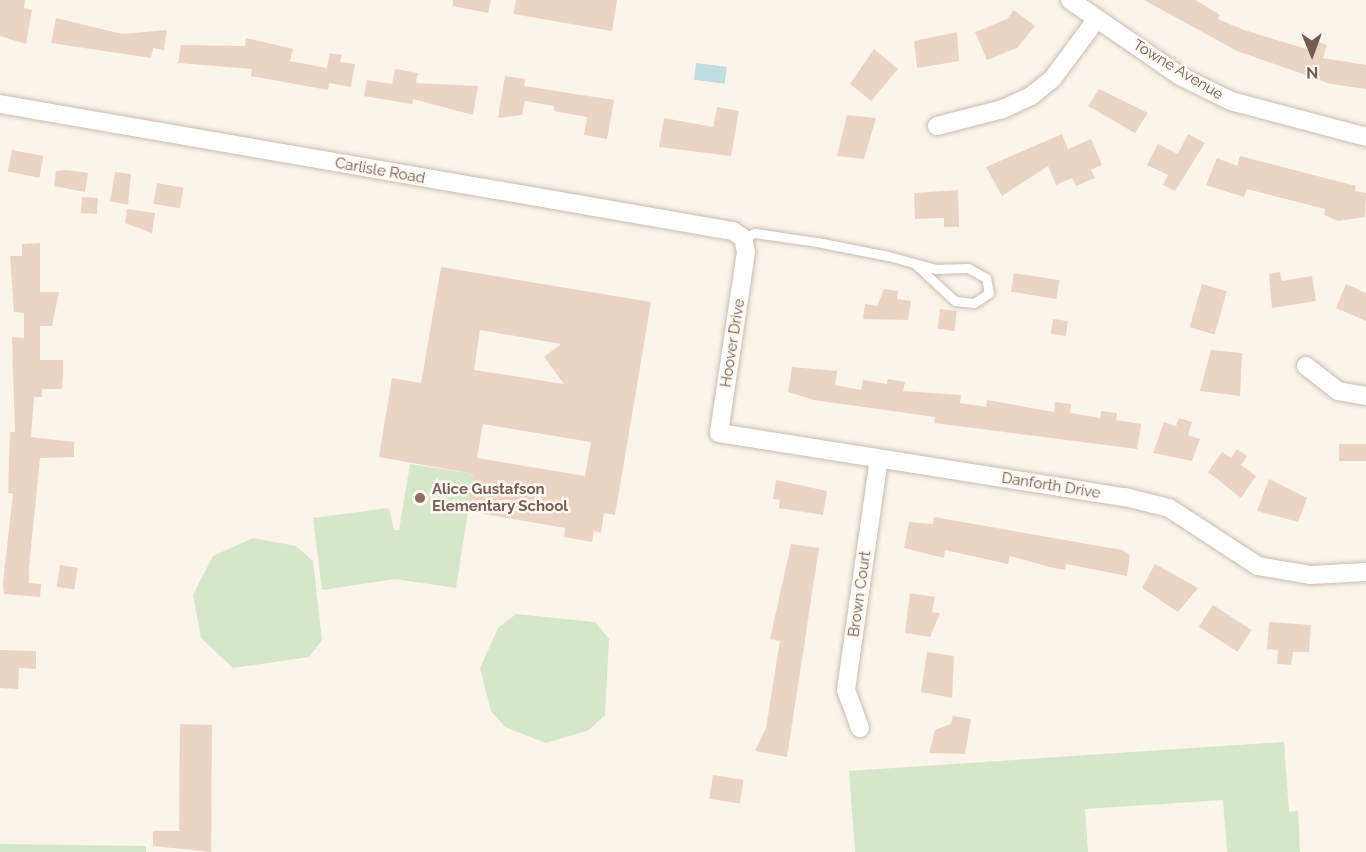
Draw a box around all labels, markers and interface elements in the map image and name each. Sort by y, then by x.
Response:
north arrow [1282,24,1342,84]
street label: Towne Avenue [1130,36,1226,104]
text: N [1306,63,1319,82]
street label: Carlisle Road [334,154,426,188]
street label: Hoover Drive [717,297,749,389]
street label: Danforth Drive [1000,469,1102,503]
place label: Alice Gustafson Elementary School [432,480,568,515]
marker: Alice Gustafson Elementary School [413,491,427,505]
street label: Brown Court [845,550,875,638]

